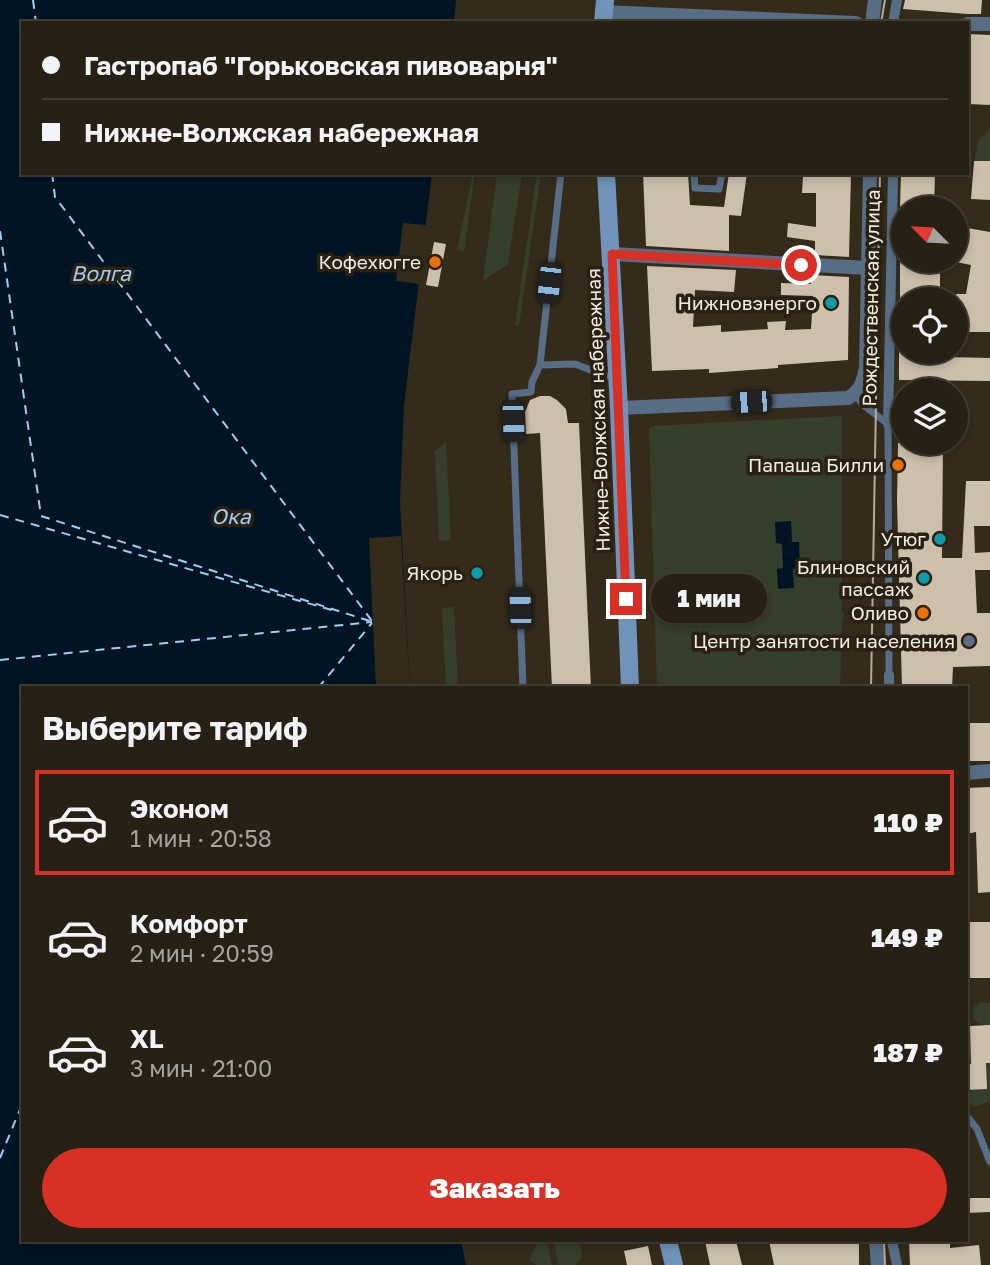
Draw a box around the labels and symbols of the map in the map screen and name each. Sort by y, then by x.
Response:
street label: Рождественская улица [857,189,884,407]
north arrow [891,196,968,273]
route start [785,249,817,281]
place label: Кофехюгге [318,250,421,273]
marker: Кофехюгге [427,254,443,270]
water label: Волга [71,260,132,286]
car [537,261,562,305]
street label: Нижне-Волжская набережная [581,268,614,552]
place label: Нижновэнерго [677,291,817,314]
marker: Нижновэнерго [823,295,839,311]
car [730,390,773,414]
car [502,400,525,442]
place label: Папаша Билли [748,453,884,476]
marker: Папаша Билли [890,457,906,473]
water label: Ока [211,503,252,529]
place label: Утюг [881,527,926,550]
marker: Утюг [932,531,948,547]
place label: Блиновский пассаж [797,555,910,600]
place label: Якорь [406,561,463,584]
marker: Якорь [469,565,485,581]
marker: Блиновский пассаж [916,570,932,586]
callout: 1 мин [650,574,766,624]
route end [610,583,642,615]
car [509,587,532,629]
place label: Оливо [851,601,909,624]
marker: Оливо [915,605,931,621]
place label: Центр занятости населения [693,629,955,652]
marker: Центр занятости населения [961,633,977,649]

